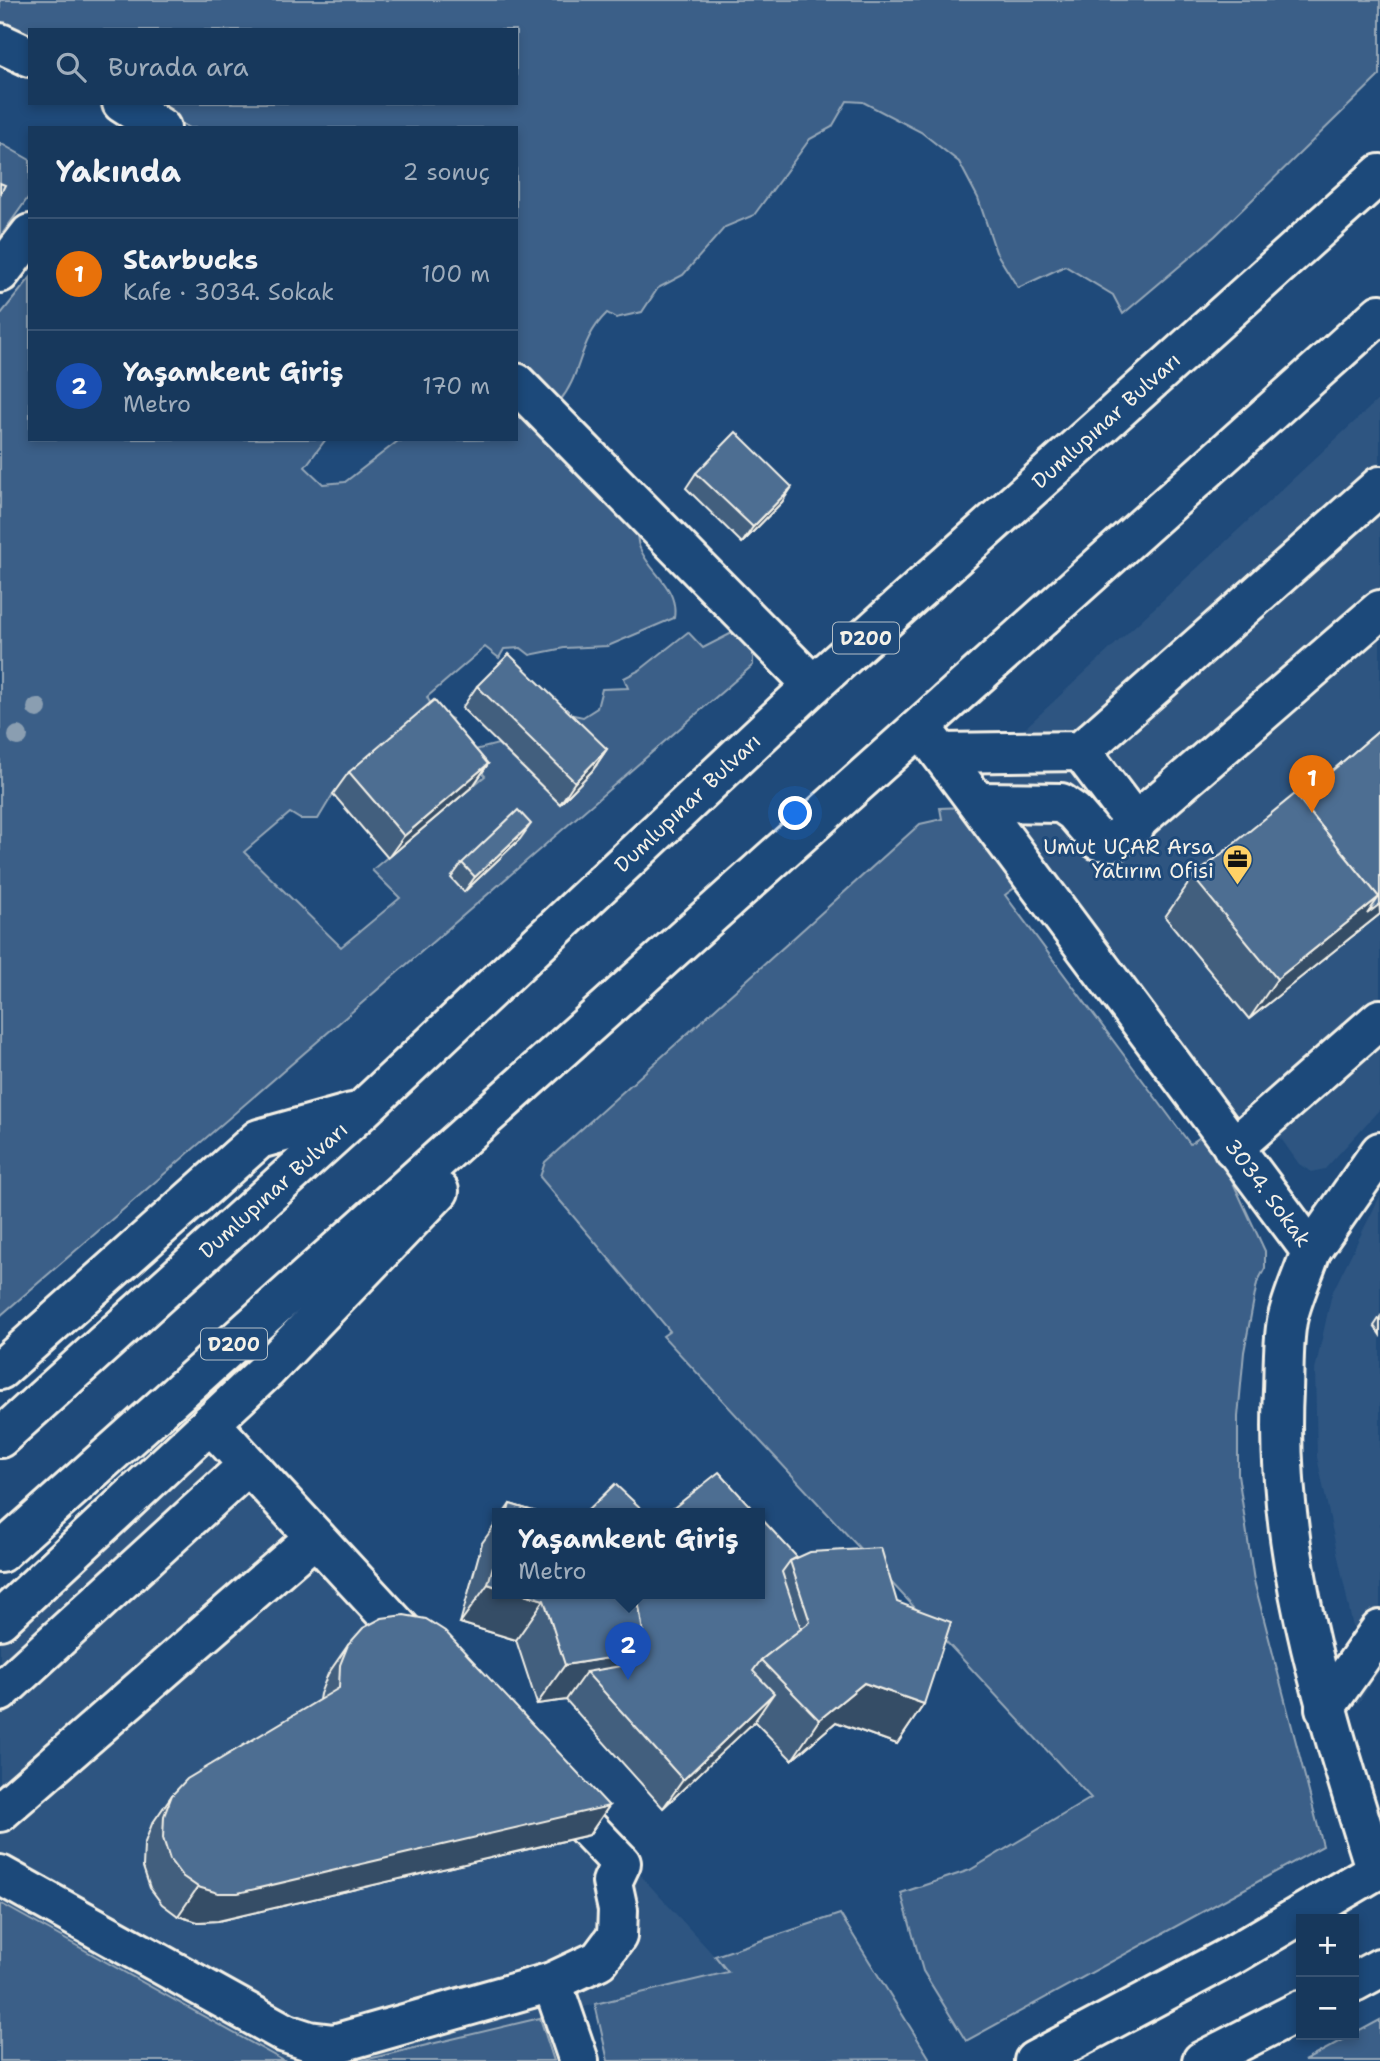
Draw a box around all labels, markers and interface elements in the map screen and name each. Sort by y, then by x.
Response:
search box [28,28,518,105]
icon: search [52,48,90,86]
text: Burada ara [108,49,249,84]
text: Yakında [56,151,181,192]
text: 2 sonuç [403,157,490,187]
text: Starbucks [123,242,258,277]
text: 1 [74,259,84,289]
text: 100 m [421,259,490,289]
text: Kafe · 3034. Sokak [123,277,334,307]
street label: Dumlupınar Bulvarı [1026,346,1187,495]
text: Yaşamkent Giriş [123,354,343,389]
text: 2 [71,371,87,401]
text: 170 m [422,371,490,401]
text: Metro [123,389,191,419]
road number: D200 [833,622,899,653]
street label: Dumlupınar Bulvarı [608,727,767,879]
pin: 1 [1289,755,1335,813]
your location [778,796,812,830]
place label: Umut UÇAR Arsa Yatırım Ofisi [1043,833,1214,885]
office icon: Umut UÇAR Arsa Yatırım Ofisi [1220,842,1254,886]
street label: Dumlupınar Bulvarı [193,1116,354,1265]
street label: 3034. Sokak [1218,1133,1317,1253]
road number: D200 [201,1328,267,1360]
popup [492,1508,765,1599]
text: Yaşamkent Giriş [518,1521,739,1556]
text: Metro [518,1556,586,1586]
pin: 2 [605,1622,651,1680]
map controls [1296,1914,1359,2040]
button: + [1296,1914,1359,1977]
button: − [1296,1977,1359,2040]

